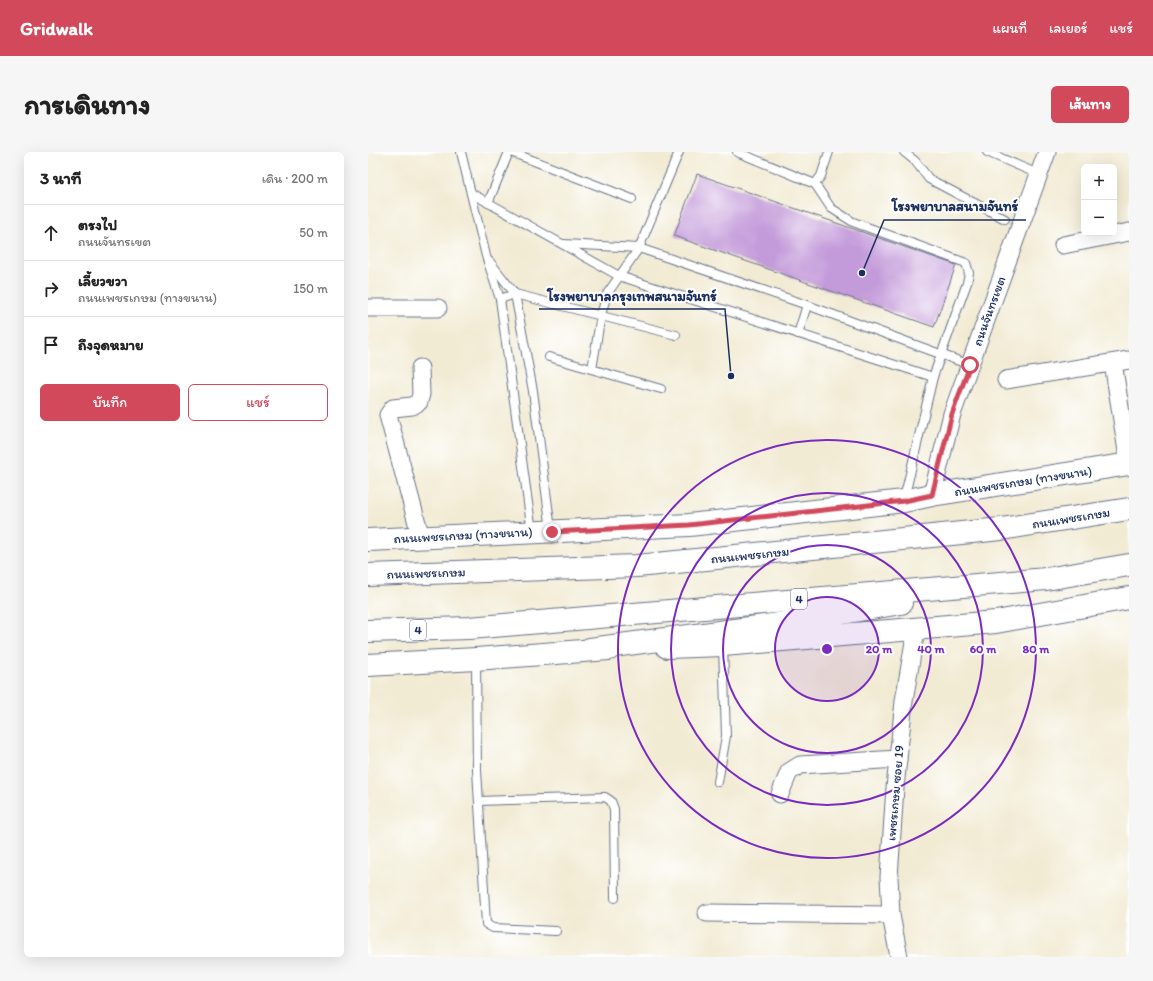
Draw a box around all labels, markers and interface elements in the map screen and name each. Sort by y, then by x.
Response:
text: Gridwalk [20,17,93,40]
text: แผนที่ [993,20,1027,37]
text: เลเยอร์ [1049,20,1088,37]
text: แชร์ [1110,20,1133,37]
button: เส้นทาง [1051,86,1129,123]
text: การเดินทาง [24,87,150,121]
map controls [1081,164,1117,236]
button: + [1081,164,1117,200]
text: 3 นาที [40,168,82,188]
text: เดิน · 200 m [262,171,328,186]
callout: โรงพยาบาลสนามจันทร์ [884,194,1026,220]
text: โรงพยาบาลสนามจันทร์ [891,197,1019,215]
button: − [1081,200,1117,236]
text: ตรงไป [78,216,117,234]
icon: ahead [40,222,62,244]
text: 50 m [299,225,328,240]
text: ถนนจันทรเขต [78,234,151,249]
text: เลี้ยวขวา [78,272,128,290]
street label: ถนนจันทรเขต [969,274,1009,348]
icon: right [40,278,62,300]
text: 150 m [293,281,328,296]
callout: โรงพยาบาลกรุงเทพสนามจันทร์ [539,283,725,309]
text: โรงพยาบาลกรุงเทพสนามจันทร์ [546,287,717,307]
text: ถนนเพชรเกษม (ทางขนาน) [78,290,217,305]
icon: arrive [40,334,62,356]
text: ถึงจุดหมาย [78,336,144,354]
route start [961,356,979,374]
button: บันทึก [40,384,180,421]
button: แชร์ [188,384,328,421]
street label: ถนนเพชรเกษม (ทางขนาน) [953,463,1093,499]
street label: ถนนเพชรเกษม [1031,504,1111,532]
route end [543,523,561,541]
street label: ถนนเพชรเกษม (ทางขนาน) [393,524,533,546]
street label: ถนนเพชรเกษม [710,543,790,567]
street label: ถนนเพชรเกษม [386,564,466,582]
road number: 4 [791,589,807,609]
road number: 4 [410,620,426,640]
centre of rings [820,642,834,656]
text: 20 m [866,642,893,656]
text: 40 m [917,642,946,656]
text: 60 m [970,642,997,656]
text: 80 m [1023,642,1050,656]
street label: เพชรเกษม ซอย 19 [883,744,907,841]

